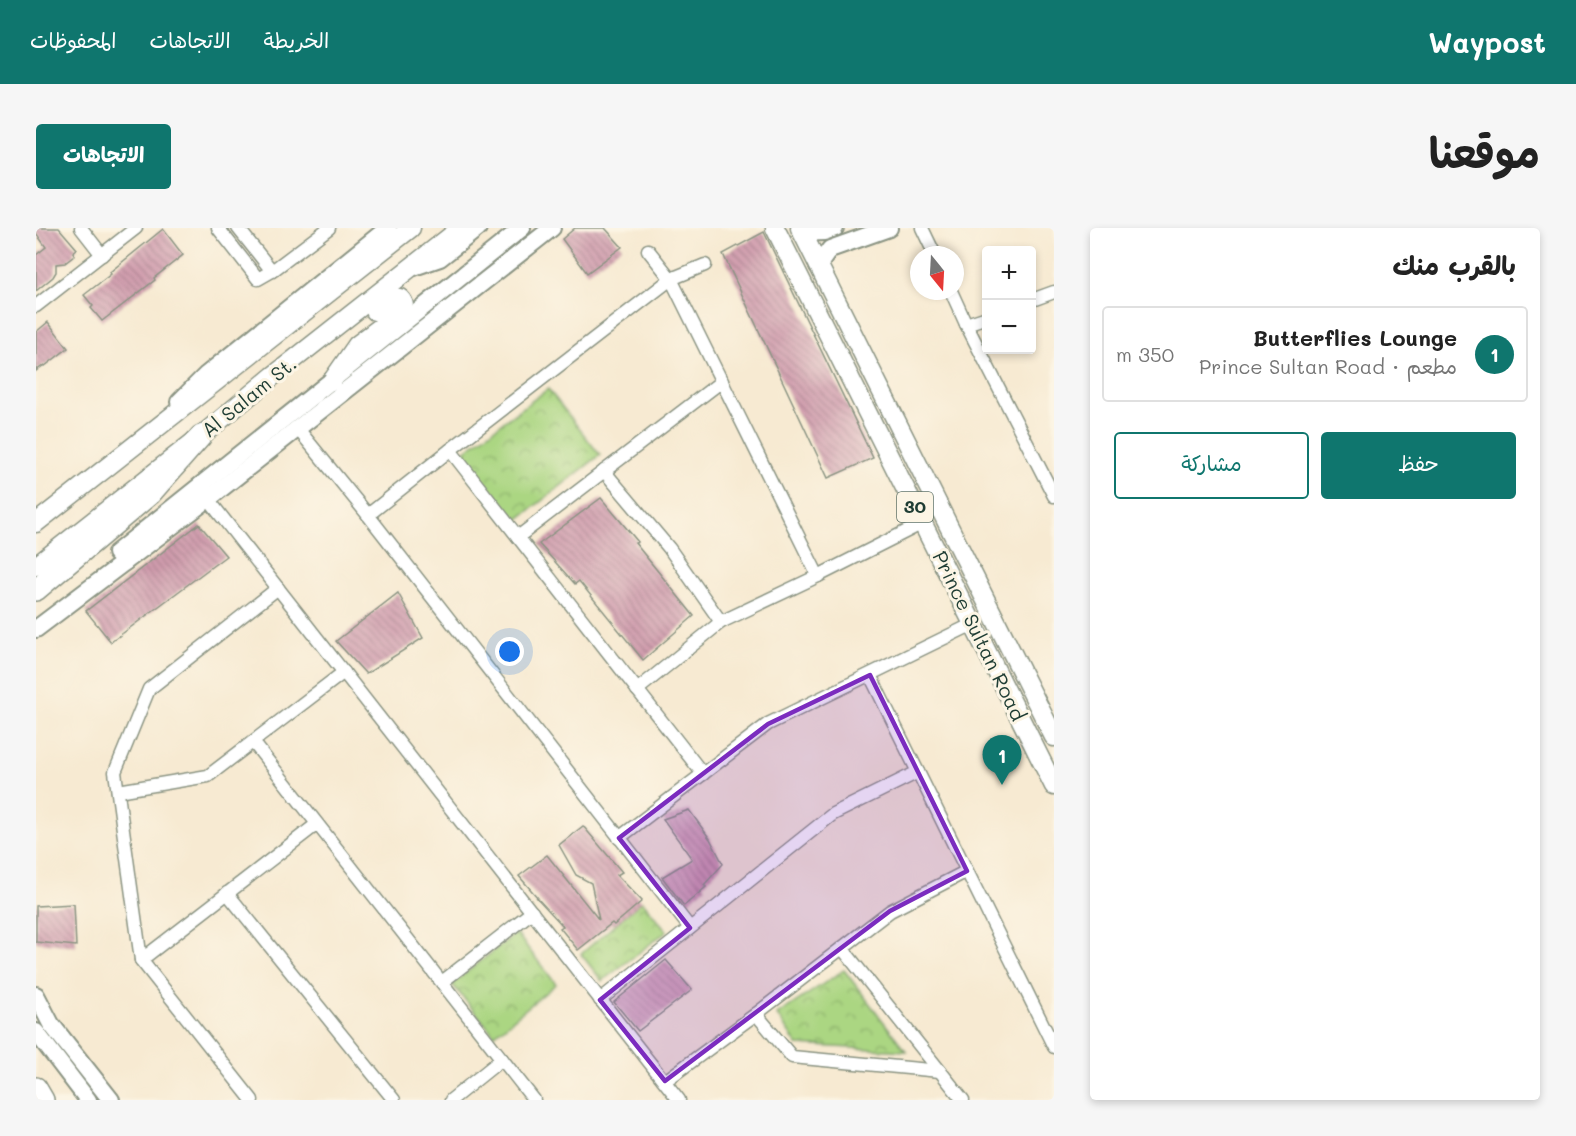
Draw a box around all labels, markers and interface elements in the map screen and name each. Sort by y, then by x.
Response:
text: Waypost [1429,24,1546,60]
text: المحفوظات [30,26,116,53]
text: الاتجاهات [149,26,231,53]
text: الخريطة [264,26,329,53]
button: الاتجاهات [36,124,171,189]
text: موقعنا [1429,124,1540,179]
north arrow [910,246,964,300]
map controls [982,246,1036,354]
button: + [982,246,1036,300]
text: بالقرب منك [1393,248,1516,282]
button: − [982,300,1036,354]
text: Butterflies Lounge [1253,323,1457,352]
text: 350 m [1116,341,1174,367]
text: 1 [1490,341,1499,367]
street label: Al Salam St. [196,350,301,442]
text: مطعم · Prince Sultan Road [1199,353,1457,379]
button: مشاركة [1114,432,1309,499]
button: حفظ [1321,432,1516,499]
road number: 30 [897,492,933,522]
street label: Prince Sultan Road [927,546,1032,725]
your location [495,637,524,666]
pin: 1 [982,736,1022,785]

